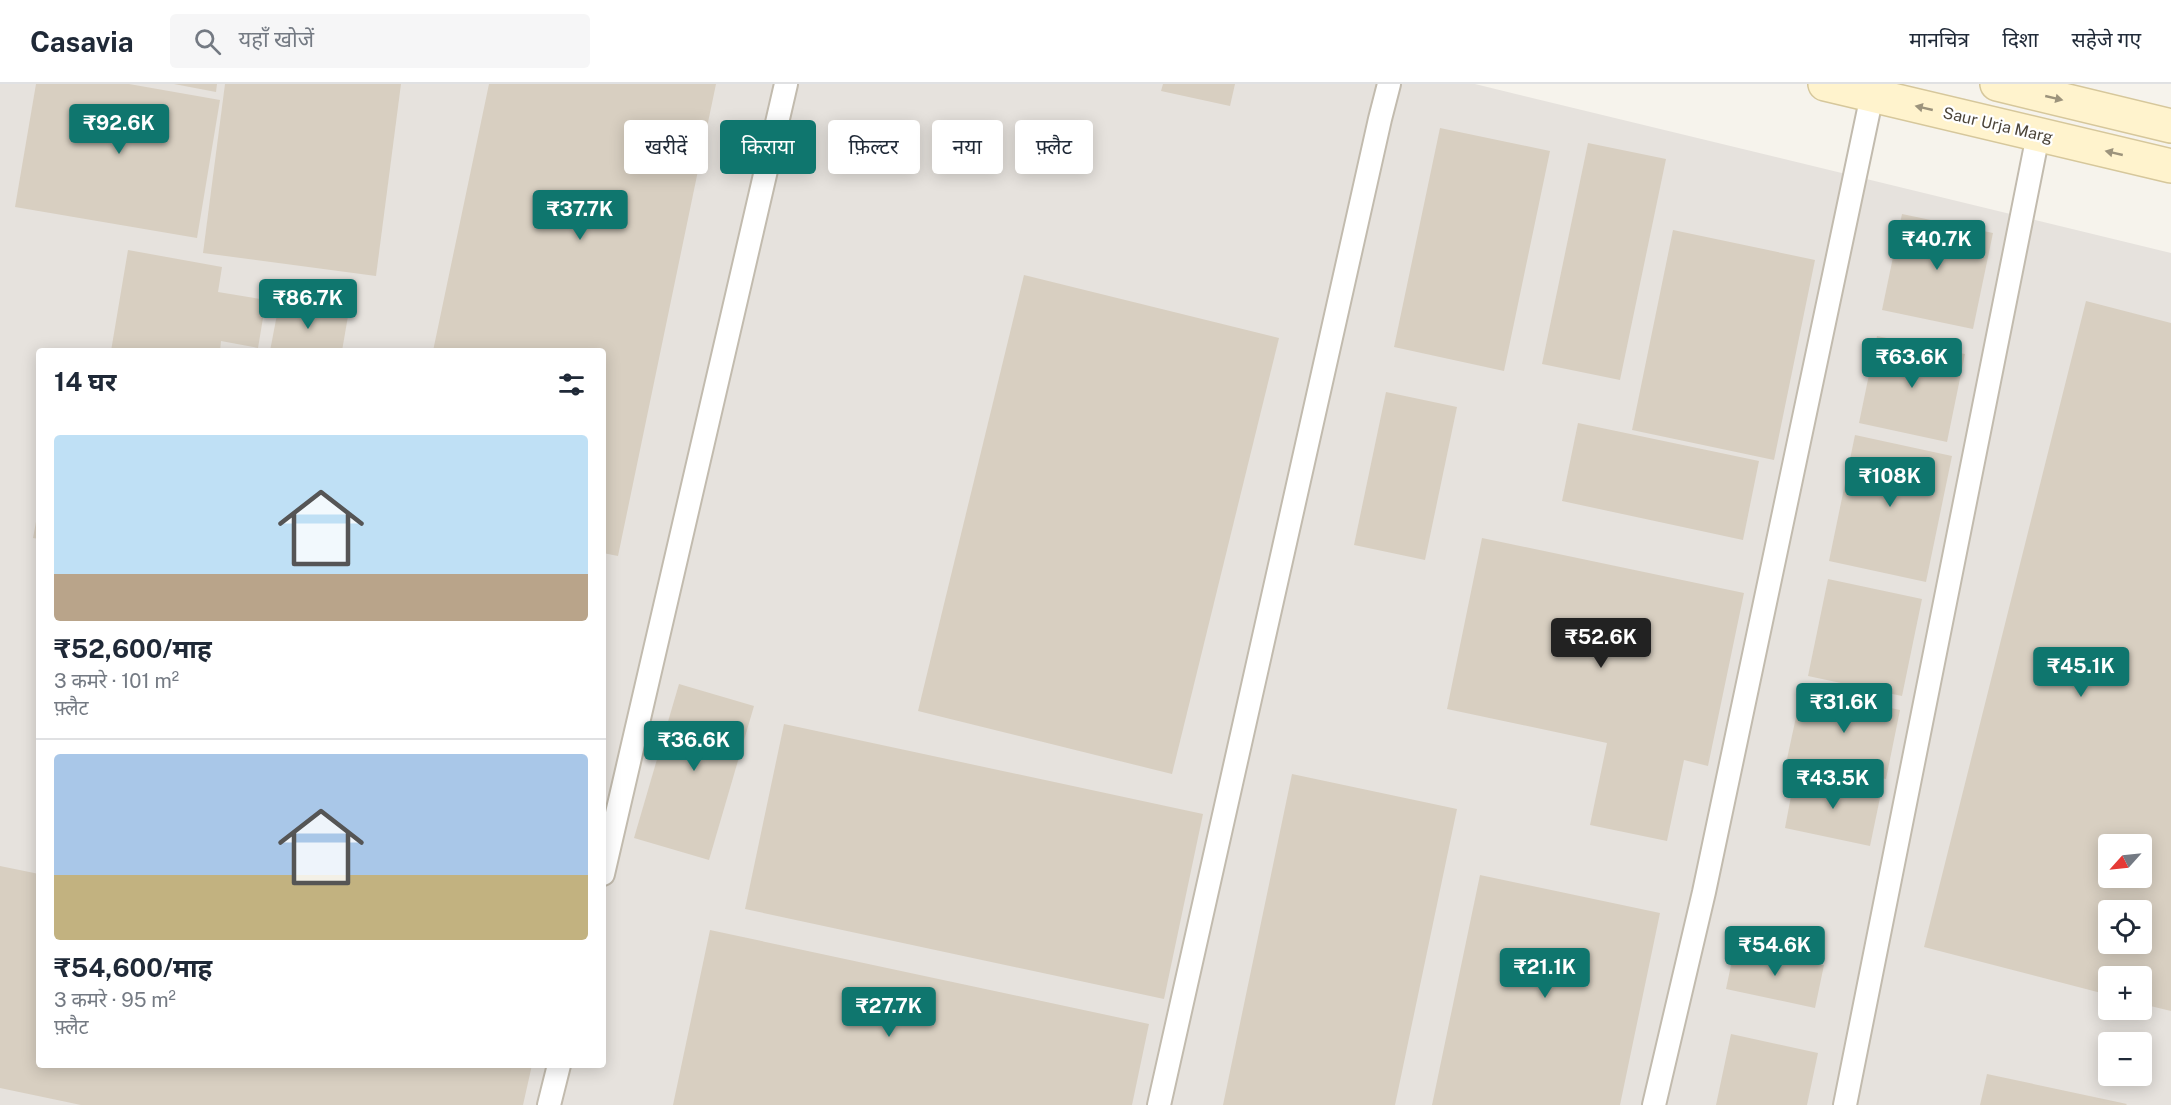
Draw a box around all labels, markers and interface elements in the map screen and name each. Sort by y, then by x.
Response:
search box [170,14,590,68]
text: Casavia [30,25,134,58]
icon: search [191,25,224,58]
text: यहाँ खोजें [239,26,314,52]
text: मानचित्र [1909,27,1969,52]
text: दिशा [2002,27,2039,52]
text: सहेजे गए [2072,27,2141,52]
one-way arrow [2044,93,2063,103]
one-way arrow [1915,102,1934,112]
street label: Saur Urja Marg [1941,103,2055,147]
pin: ₹92.6K [70,104,168,155]
text: ₹92.6K [83,111,155,135]
chip: खरीदें [624,120,708,174]
chip: किराया [720,120,816,174]
chip: फ़िल्टर [828,120,920,174]
chip: नया [932,120,1003,174]
chip: फ़्लैट [1015,120,1093,174]
one-way arrow [2104,148,2123,157]
pin: ₹37.7K [531,190,629,241]
text: ₹37.7K [547,197,613,221]
pin: ₹40.7K [1888,220,1986,271]
text: ₹40.7K [1902,227,1972,251]
pin: ₹86.7K [259,279,357,330]
text: ₹86.7K [273,286,343,310]
pin: ₹63.6K [1863,338,1961,389]
text: ₹63.6K [1876,345,1948,369]
text: 14 घर [54,366,116,397]
icon: filters [555,368,588,401]
pin: ₹108K [1848,457,1932,508]
text: ₹108K [1859,464,1921,488]
icon: home [267,474,375,582]
pin: ₹52.6K [1552,618,1650,669]
text: ₹52.6K [1565,625,1637,649]
text: ₹52,600/माह [54,633,212,664]
pin: ₹45.1K [2032,647,2130,698]
text: ₹45.1K [2047,654,2115,678]
text: 3 कमरे · 101 m² [54,669,179,693]
pin: ₹31.6K [1795,683,1893,734]
text: ₹31.6K [1810,690,1878,714]
text: फ़्लैट [54,696,89,720]
pin: ₹36.6K [645,721,743,772]
text: ₹36.6K [658,728,730,752]
pin: ₹43.5K [1784,759,1882,810]
text: ₹43.5K [1797,766,1869,790]
icon: home [267,793,375,901]
north arrow [2098,834,2152,888]
map controls [2098,834,2152,1086]
button: locate [2098,900,2152,954]
pin: ₹54.6K [1726,926,1824,977]
text: ₹54.6K [1739,933,1811,957]
pin: ₹21.1K [1496,948,1594,999]
text: ₹54,600/माह [54,952,212,983]
text: ₹21.1K [1514,955,1576,979]
button: + [2098,966,2152,1020]
pin: ₹27.7K [840,987,938,1038]
text: 3 कमरे · 95 m² [54,988,176,1012]
text: ₹27.7K [856,994,922,1018]
text: फ़्लैट [54,1015,89,1039]
button: − [2098,1032,2152,1086]

